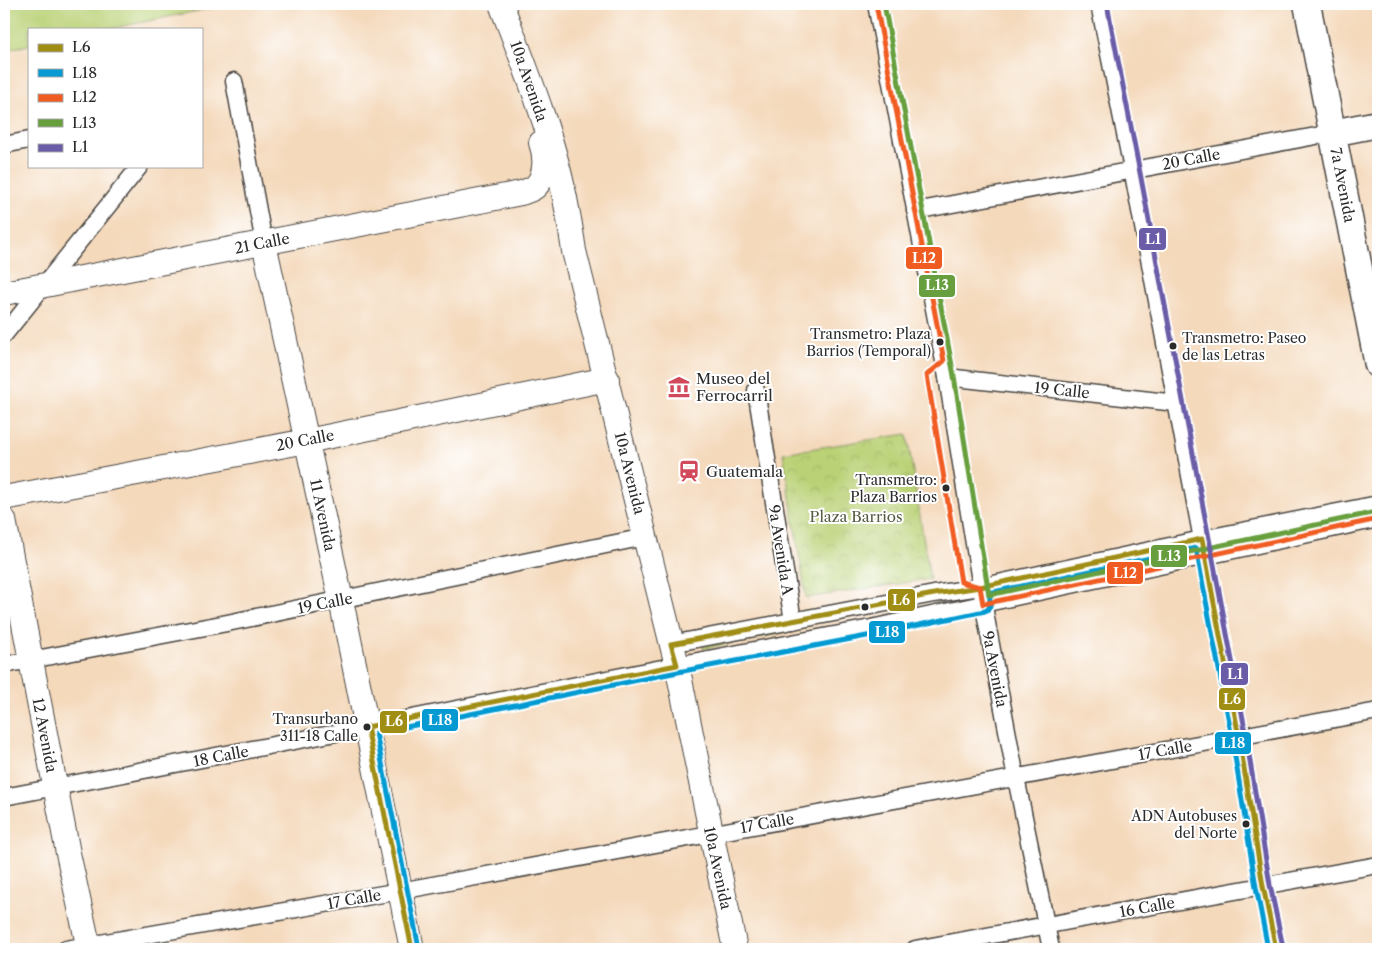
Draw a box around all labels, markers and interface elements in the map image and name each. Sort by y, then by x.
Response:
legend [28,28,202,168]
text: L6 [72,37,91,56]
street label: 10a Avenida [506,38,552,124]
text: L18 [72,63,97,82]
text: L12 [72,87,97,106]
text: L13 [72,113,96,132]
text: L1 [72,137,89,156]
street label: 20 Calle [1160,144,1222,174]
street label: 7a Avenida [1326,146,1360,224]
line badge: L1 [1138,227,1167,251]
street label: 21 Calle [233,228,291,258]
text: L1 [1145,230,1162,248]
line badge: L12 [905,246,943,270]
text: L12 [912,249,936,267]
line badge: L13 [918,274,956,298]
text: L13 [925,276,949,294]
place label: Transmetro: Plaza Barrios (Temporal) [806,325,932,360]
place label: Transmetro: Paseo de las Letras [1182,329,1306,364]
marker: Transmetro: Plaza Barrios (Temporal) [935,337,945,347]
marker: Transmetro: Paseo de las Letras [1168,341,1178,351]
place label: Museo del Ferrocarril [696,369,773,405]
museum icon: Museo del Ferrocarril [666,374,692,400]
street label: 19 Calle [1033,378,1091,402]
street label: 20 Calle [274,425,336,455]
street label: 10a Avenida [611,430,649,516]
station icon: Guatemala [676,458,702,484]
place label: Guatemala [706,462,783,481]
place label: Transmetro: Plaza Barrios [850,471,937,506]
street label: 11 Avenida [306,477,340,553]
marker: Transmetro: Plaza Barrios [941,483,951,493]
street label: 9a Avenida A [764,503,798,598]
park label: Plaza Barrios [809,507,903,526]
line badge: L13 [1150,544,1188,568]
text: L13 [1157,547,1181,565]
line badge: L12 [1106,561,1144,585]
text: L12 [1113,564,1137,582]
street label: 19 Calle [296,588,354,618]
line badge: L6 [887,588,916,612]
text: L6 [892,591,910,609]
unlabelled marker [860,602,870,612]
line badge: L18 [868,620,906,644]
text: L18 [875,623,899,641]
street label: 9a Avenida [978,629,1012,709]
line badge: L1 [1220,662,1249,686]
text: L1 [1227,665,1244,683]
line badge: L6 [1218,687,1246,711]
text: L6 [1223,690,1241,708]
street label: 12 Avenida [28,696,62,774]
line badge: L18 [421,708,459,732]
place label: Transurbano 311-18 Calle [273,710,358,745]
line badge: L6 [379,710,408,734]
text: L18 [428,711,452,729]
text: L6 [385,712,403,730]
marker: Transurbano 311-18 Calle [362,722,372,732]
line badge: L18 [1214,731,1252,755]
text: L18 [1221,734,1245,752]
street label: 17 Calle [1137,736,1193,764]
street label: 18 Calle [192,741,250,771]
place label: ADN Autobuses del Norte [1130,807,1237,842]
street label: 17 Calle [739,809,795,837]
marker: ADN Autobuses del Norte [1241,819,1251,829]
street label: 10a Avenida [700,825,736,911]
street label: 17 Calle [326,885,382,913]
street label: 16 Calle [1118,893,1176,921]

